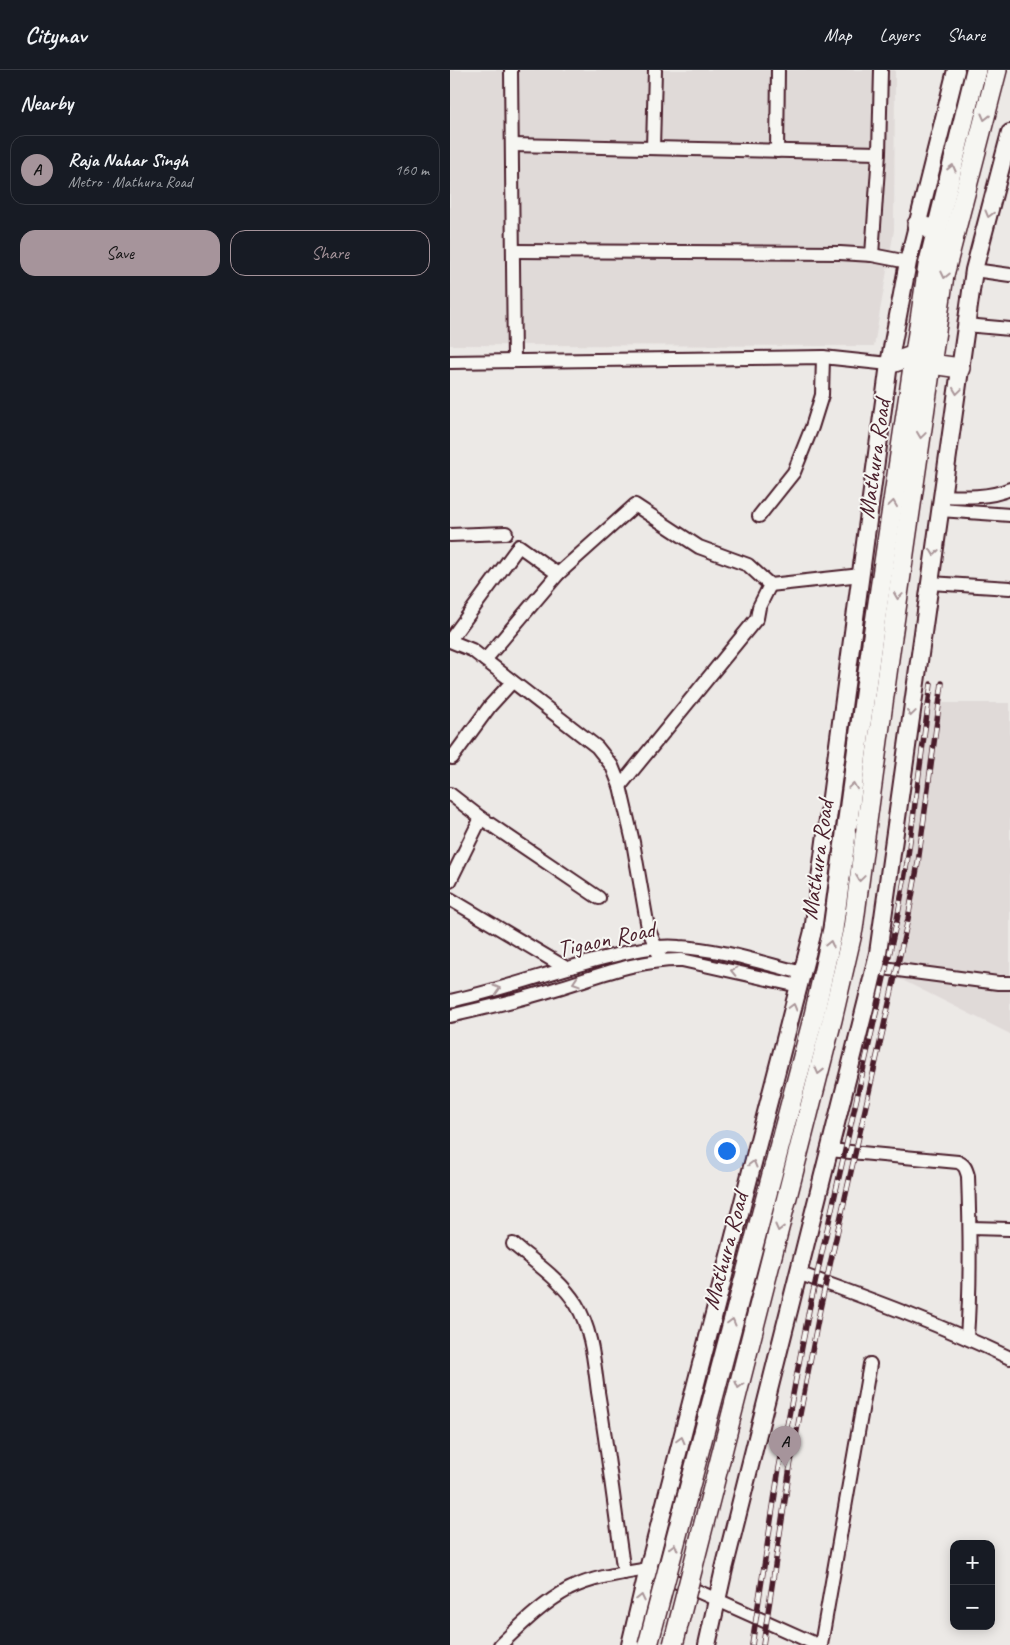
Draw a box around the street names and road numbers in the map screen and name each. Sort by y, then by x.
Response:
street label: Mathura Road [851,394,898,520]
street label: Mathura Road [794,795,841,921]
street label: Tigaon Road [555,913,661,964]
street label: Mathura Road [695,1186,756,1313]

